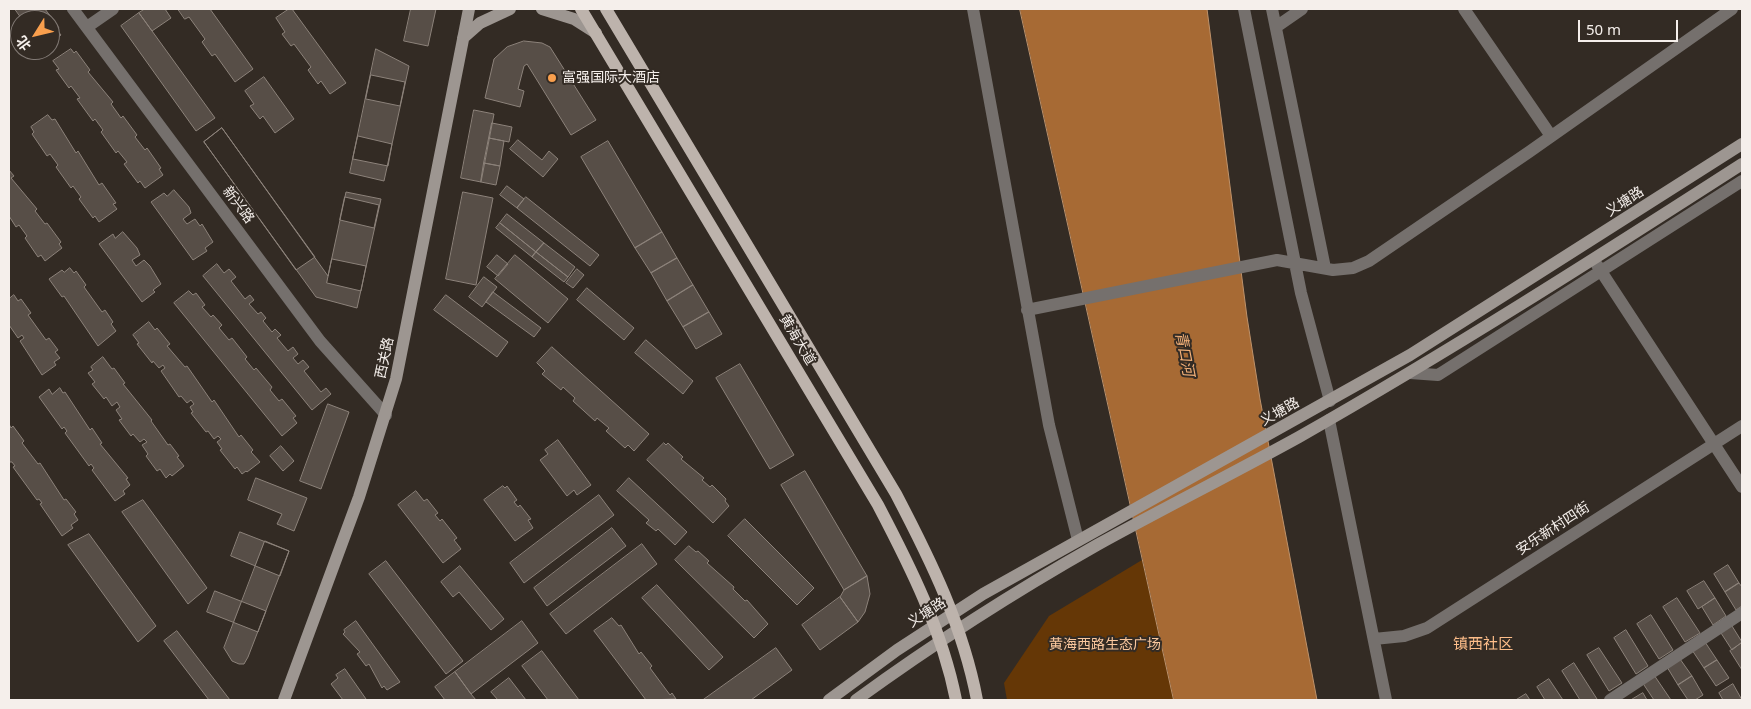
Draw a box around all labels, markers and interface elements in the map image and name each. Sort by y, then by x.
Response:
north arrow [10,10,60,60]
scale bar [1581,10,1681,42]
text: 50 m [1586,19,1621,39]
text: 北 [11,32,35,55]
place label: 富强国际大酒店 [562,70,660,86]
marker: 富强国际大酒店 [546,72,558,84]
street label: 新兴路 [219,183,257,227]
street label: 义塘路 [1603,184,1647,220]
street label: 黄海大道 [775,312,819,368]
water label: 青口河 [1171,330,1197,378]
street label: 西关路 [372,336,398,380]
street label: 义塘路 [1258,394,1302,430]
street label: 安乐新村四街 [1513,499,1593,559]
street label: 义塘路 [905,595,949,631]
district label: 镇西社区 [1453,636,1513,654]
park label: 黄海西路生态广场 [1049,637,1161,653]

